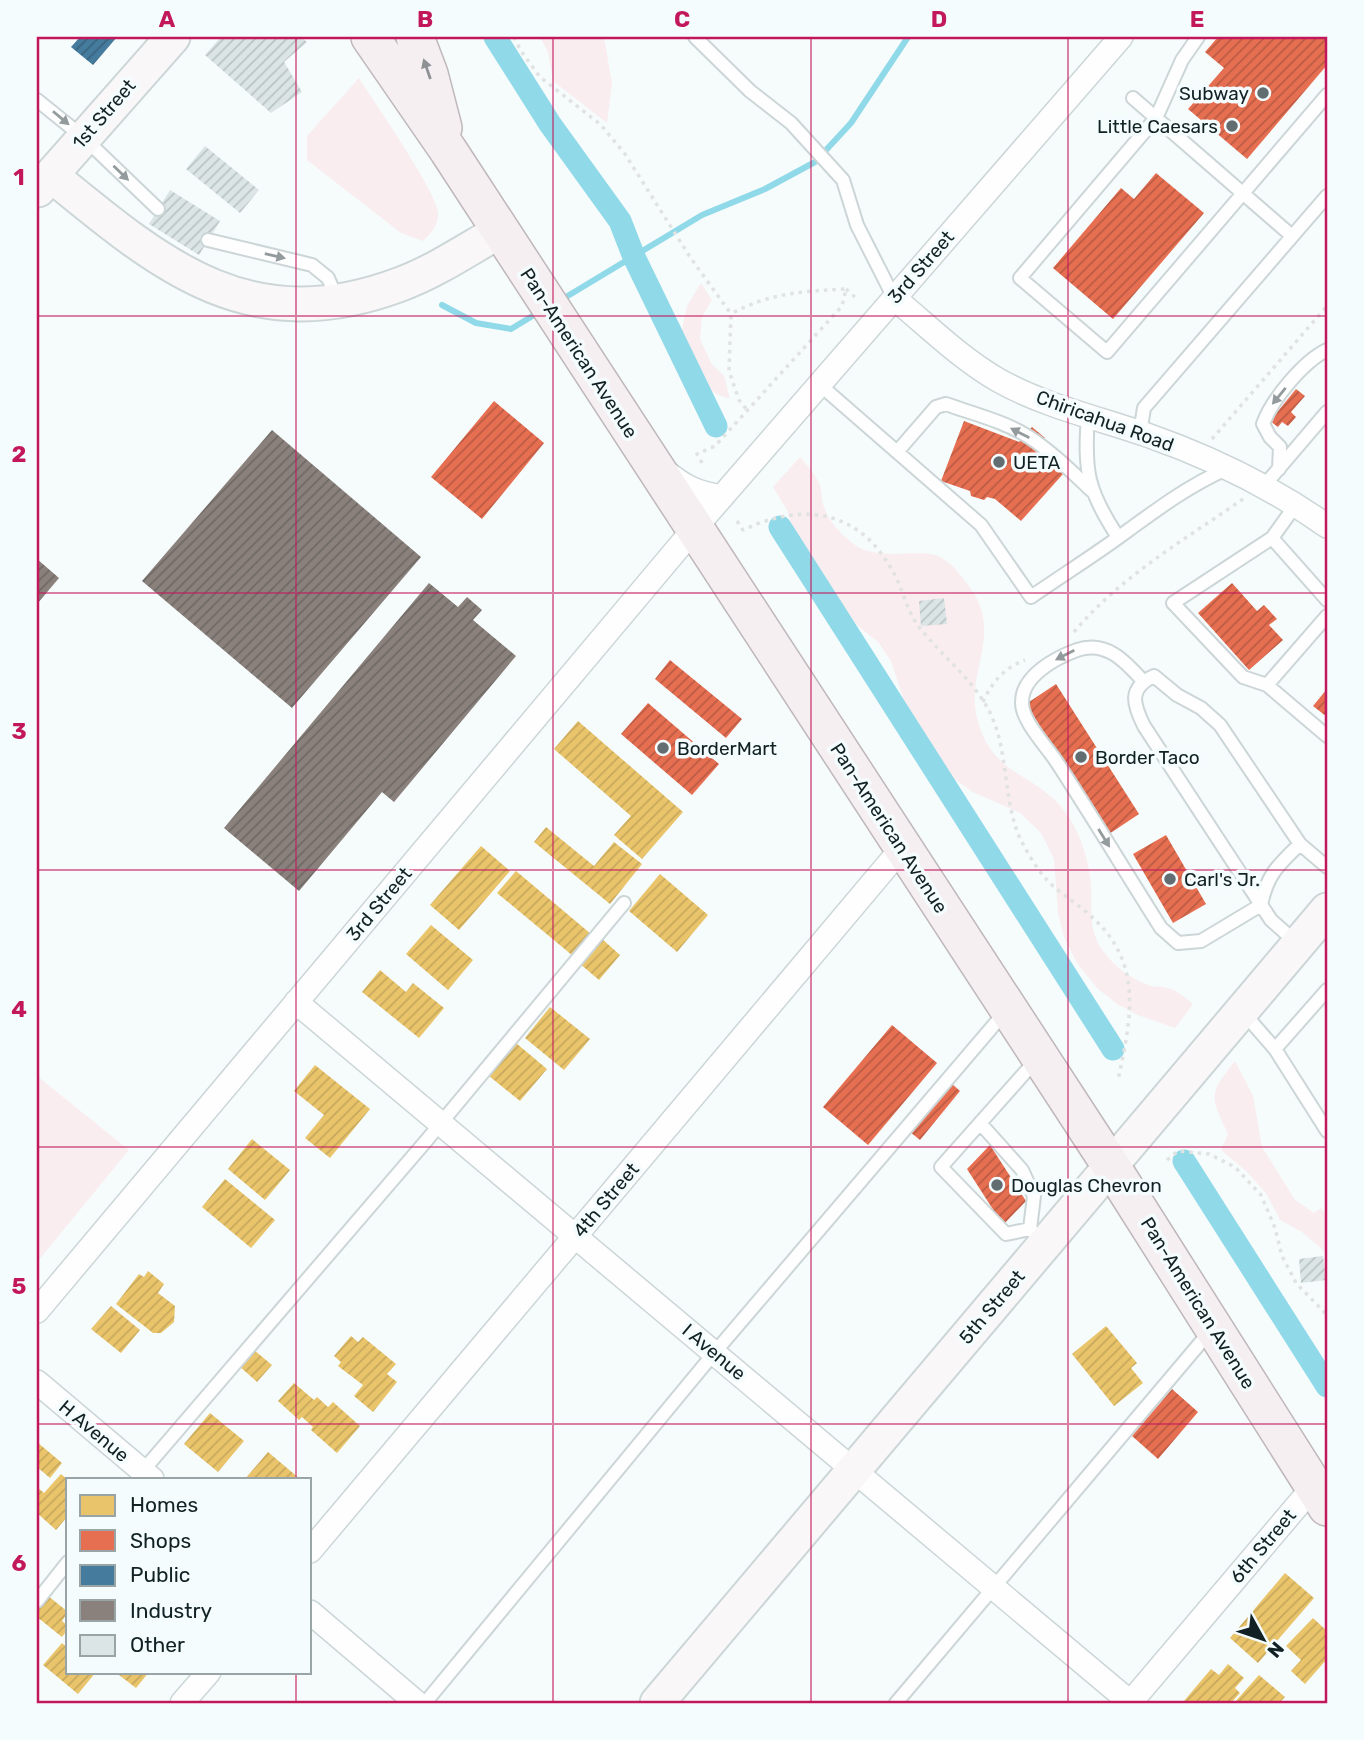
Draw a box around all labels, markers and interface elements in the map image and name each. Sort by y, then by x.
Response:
text: A [159,5,176,33]
text: B [417,5,433,33]
text: C [674,5,690,33]
text: D [931,5,947,33]
text: E [1190,5,1204,33]
one-way arrow [421,59,432,80]
street label: 1st Street [67,74,141,154]
place label: Subway [1179,82,1249,105]
marker: Subway [1255,85,1271,101]
one-way arrow [52,110,69,125]
place label: Little Caesars [1097,115,1218,138]
marker: Little Caesars [1224,118,1240,134]
text: 1 [13,163,25,191]
one-way arrow [112,165,129,182]
street label: 3rd Street [883,225,959,308]
one-way arrow [264,251,286,262]
street label: Pan-American Avenue [515,264,643,442]
street label: Chiricahua Road [1033,385,1177,457]
one-way arrow [1272,388,1287,405]
one-way arrow [1010,428,1030,439]
text: 2 [12,440,26,468]
place label: UETA [1013,451,1060,474]
marker: UETA [991,454,1007,470]
one-way arrow [1055,650,1075,661]
text: 3 [11,717,27,745]
place label: BorderMart [677,737,778,760]
street label: Pan-American Avenue [825,739,953,917]
marker: BorderMart [655,740,671,756]
place label: Border Taco [1095,746,1200,769]
marker: Border Taco [1073,749,1089,765]
one-way arrow [1097,828,1110,848]
street label: 3rd Street [341,862,417,946]
place label: Carl's Jr. [1184,868,1260,891]
marker: Carl's Jr. [1162,871,1178,887]
text: 4 [11,995,27,1023]
street label: 4th Street [568,1158,644,1242]
place label: Douglas Chevron [1011,1174,1162,1197]
marker: Douglas Chevron [989,1177,1005,1193]
street label: Pan-American Avenue [1136,1213,1260,1393]
street label: 5th Street [954,1265,1030,1349]
text: 5 [12,1272,27,1300]
street label: I Avenue [678,1319,750,1385]
street label: H Avenue [54,1395,134,1467]
legend [66,1478,312,1674]
text: Homes [130,1492,198,1517]
street label: 6th Street [1225,1504,1301,1588]
text: Shops [130,1528,191,1553]
text: 6 [12,1549,27,1577]
text: Public [130,1562,190,1587]
text: Industry [130,1598,212,1623]
north arrow [1228,1604,1298,1674]
text: Other [130,1632,185,1657]
text: N [1262,1637,1289,1662]

